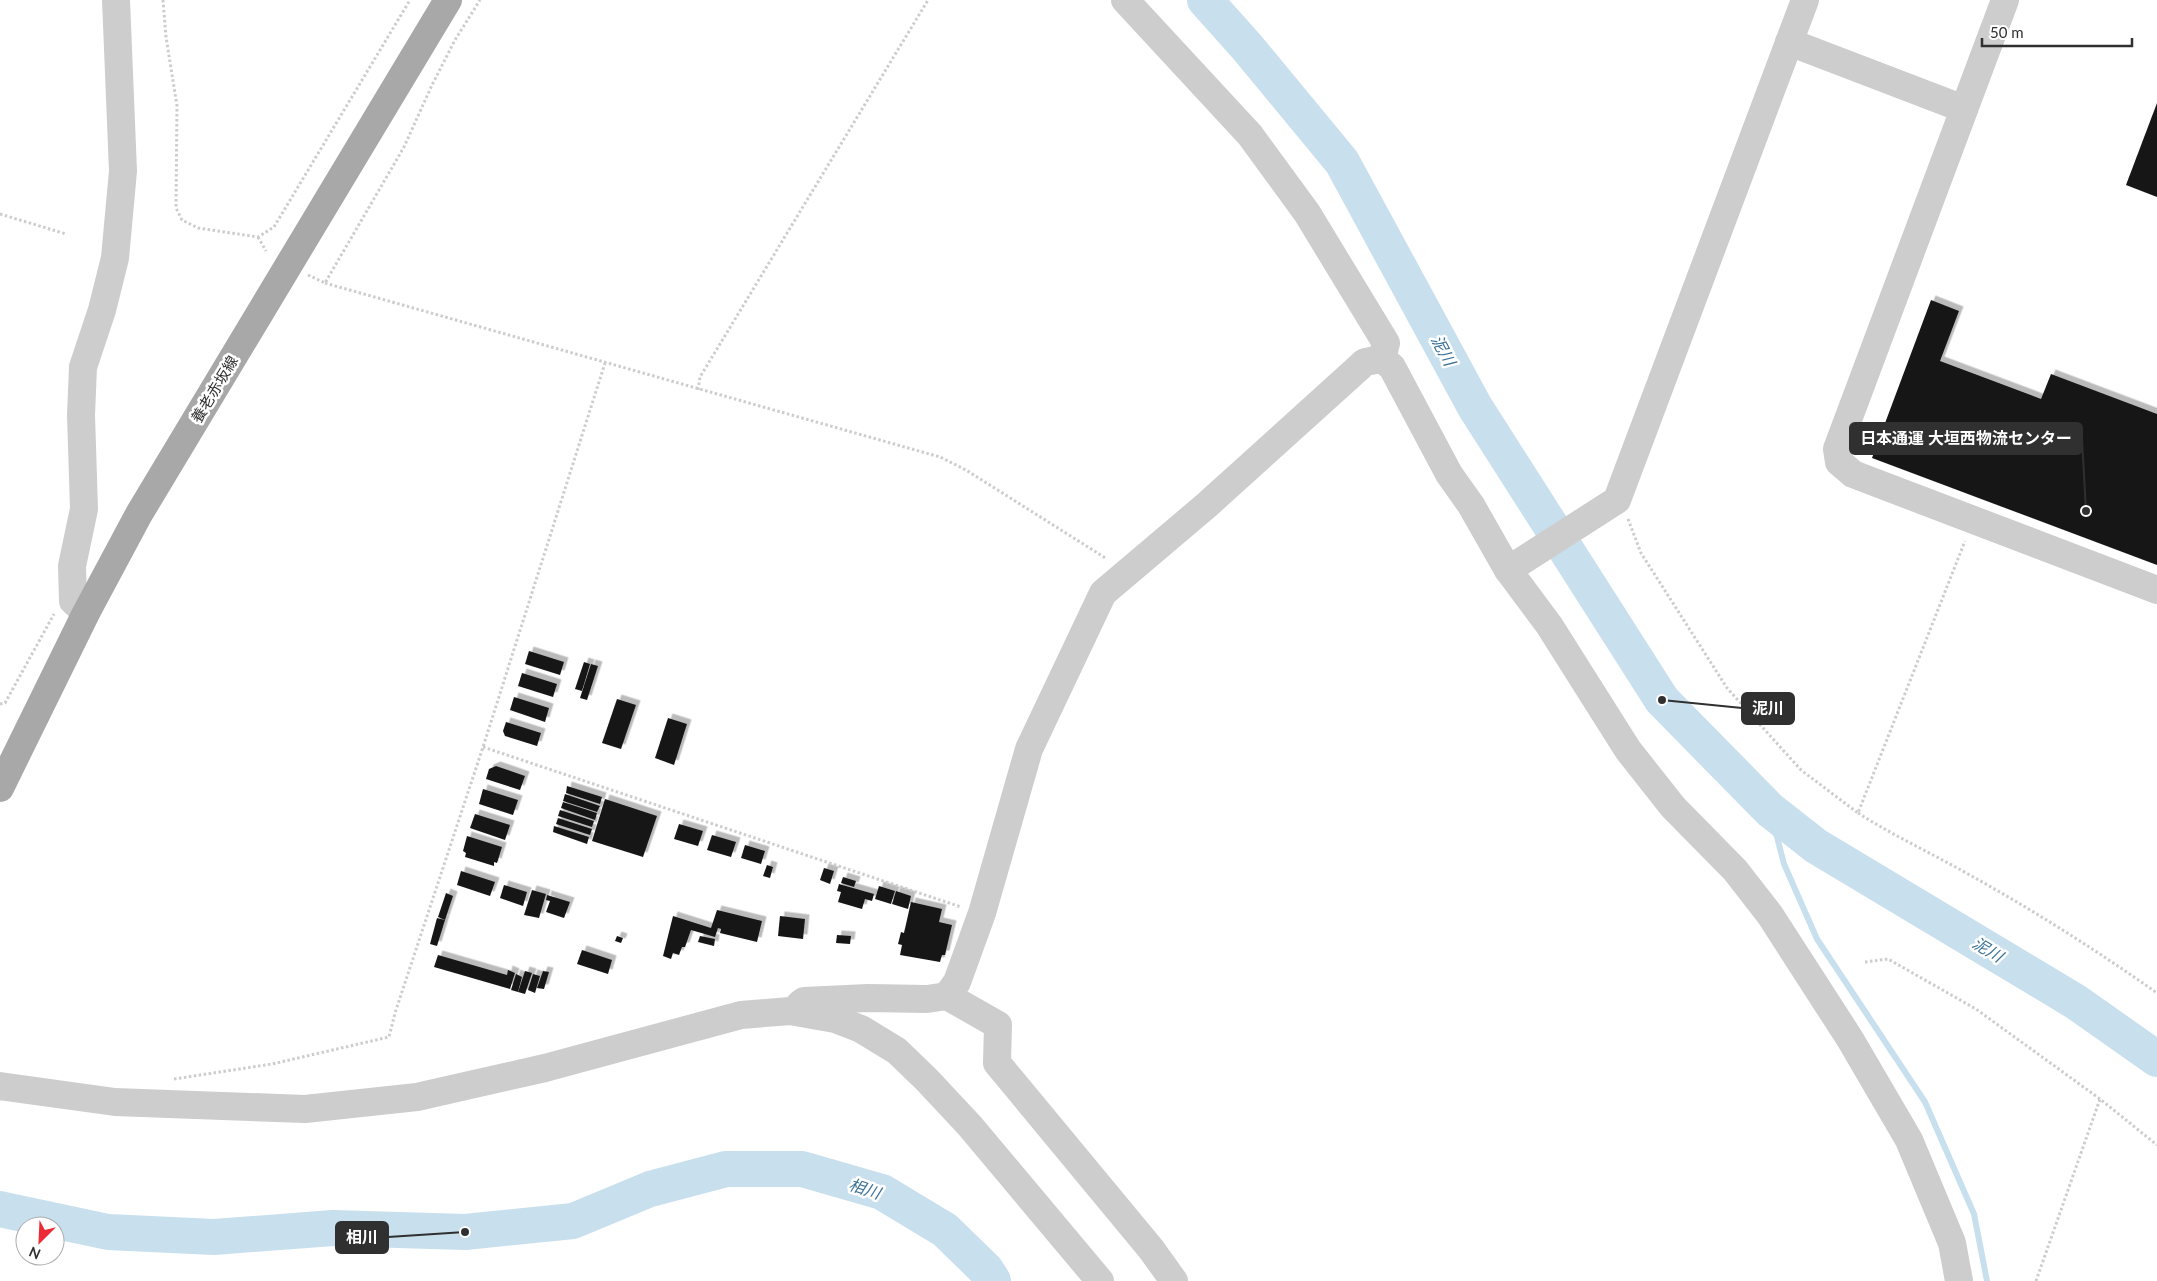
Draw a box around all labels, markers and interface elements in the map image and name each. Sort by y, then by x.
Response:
scale bar [1982,15,2132,47]
text: 50 m [1990,23,2024,41]
water label: 泥川 [1428,331,1461,370]
street label: 養老赤坂線 [187,352,241,426]
callout: 日本通運 大垣西物流センター [1850,423,2082,454]
text: 日本通運 大垣西物流センター [1860,428,2072,447]
callout: 泥川 [1742,693,1794,724]
text: 泥川 [1752,698,1784,717]
water label: 泥川 [1969,933,2008,966]
water label: 相川 [847,1174,885,1203]
north arrow [15,1216,65,1266]
callout: 相川 [336,1222,388,1253]
text: 相川 [346,1227,378,1246]
text: N [26,1243,43,1263]

